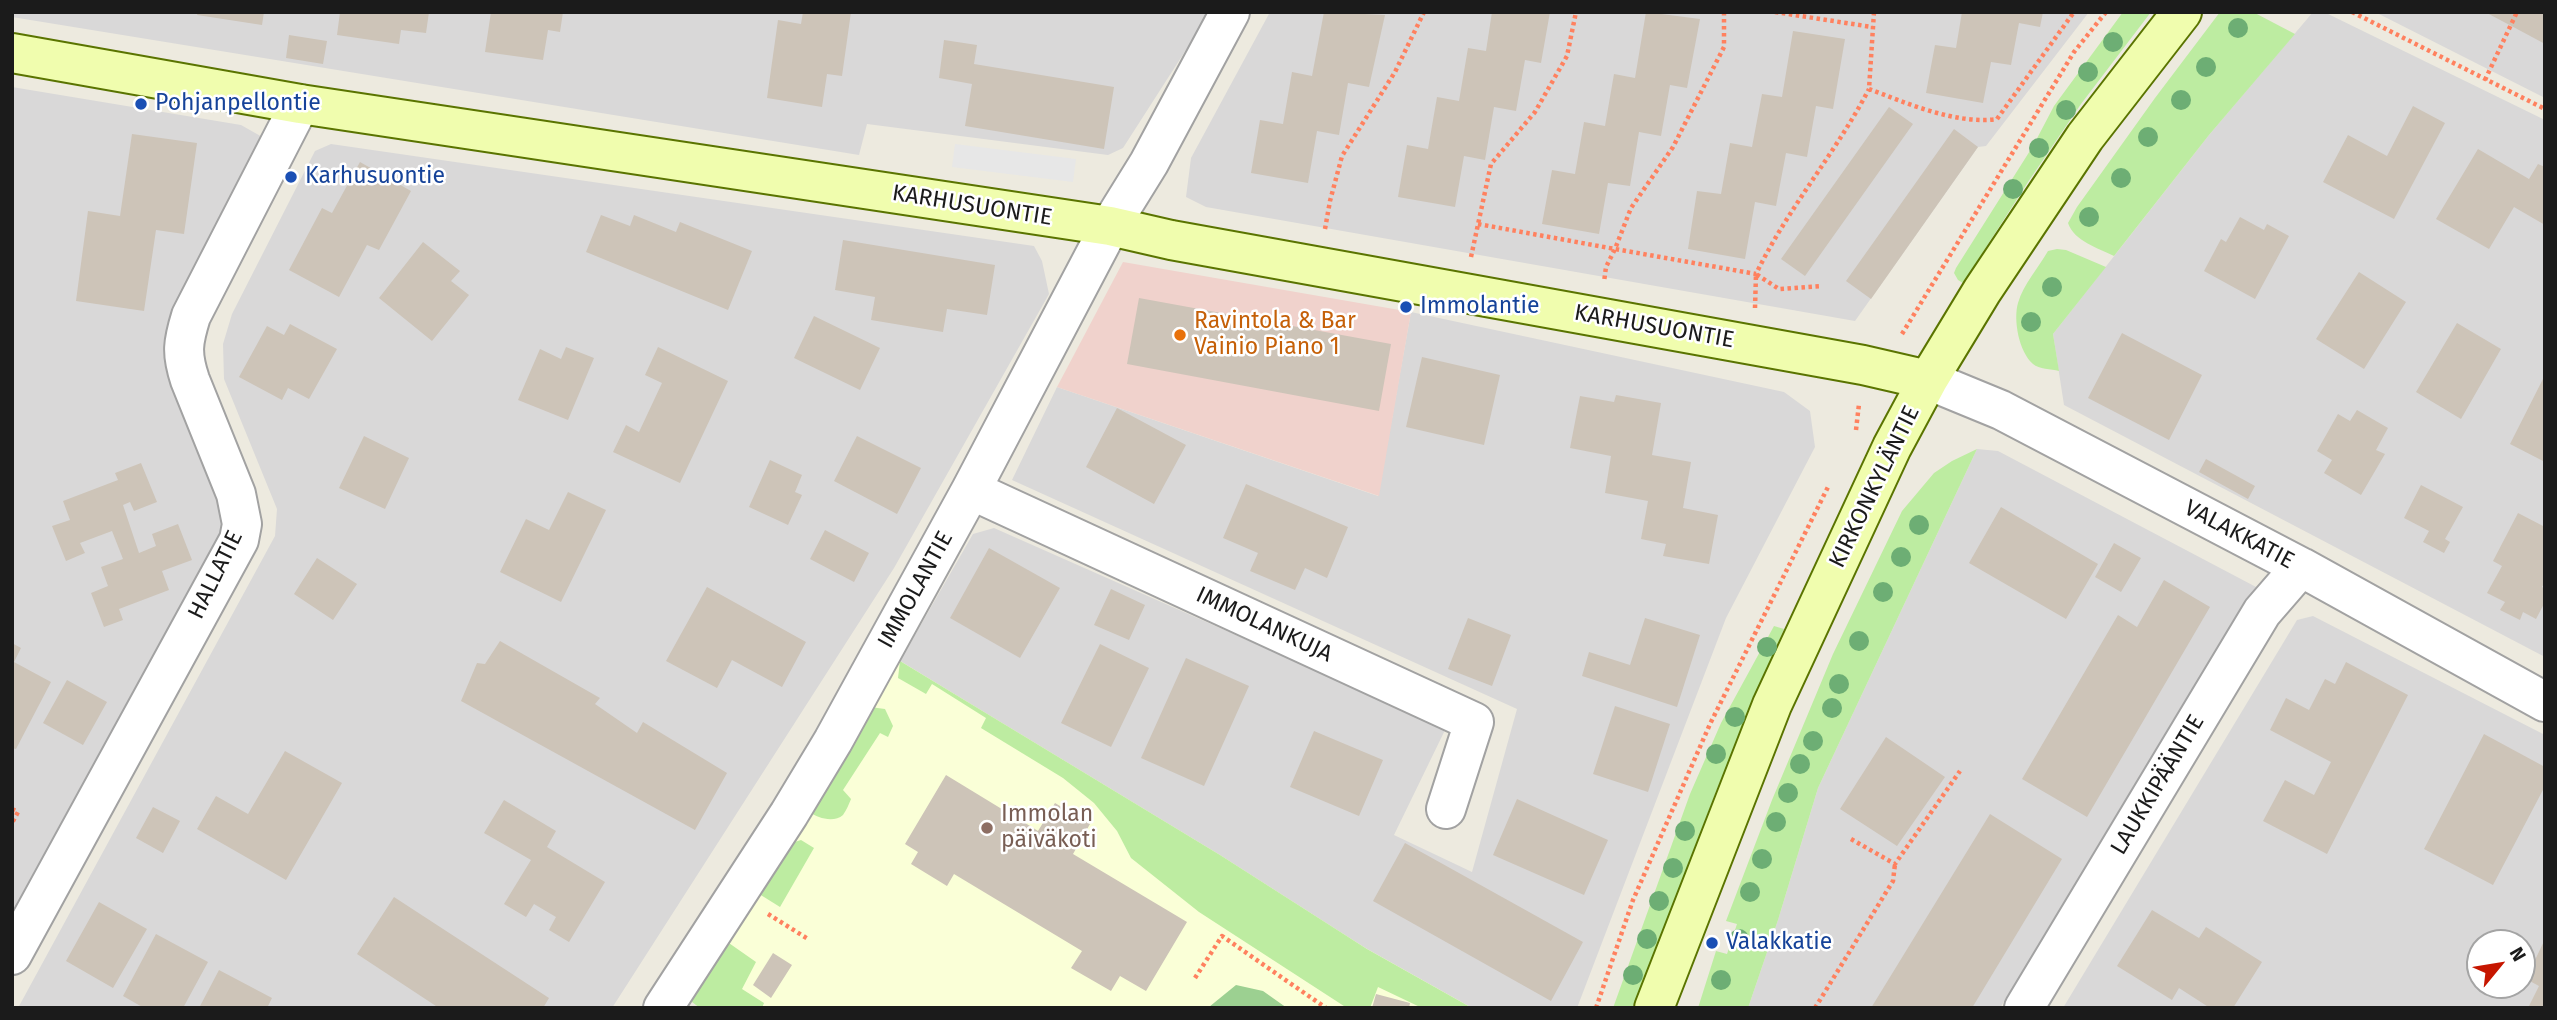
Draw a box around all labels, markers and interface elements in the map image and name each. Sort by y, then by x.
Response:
place label: Pohjanpellontie [155,90,321,118]
marker: Pohjanpellontie [133,96,149,112]
place label: Karhusuontie [305,163,445,191]
marker: Karhusuontie [283,169,299,185]
street label: KARHUSUONTIE [890,180,1054,232]
place label: Immolantie [1420,293,1540,321]
marker: Immolantie [1398,299,1414,315]
street label: KARHUSUONTIE [1572,299,1736,355]
place label: Ravintola & Bar Vainio Piano 1 [1194,308,1356,362]
marker: Ravintola & Bar Vainio Piano 1 [1172,327,1188,343]
street label: KIRKONKYLÄNTIE [1824,402,1926,572]
street label: VALAKKATIE [2179,495,2299,575]
street label: HALLATIE [183,526,249,624]
street label: IMMOLANTIE [873,527,959,653]
street label: IMMOLANKUJA [1191,581,1337,669]
street label: LAUKKIPÄÄNTIE [2105,710,2211,860]
place label: Immolan päiväkoti [1001,801,1097,855]
marker: Immolan päiväkoti [979,820,995,836]
place label: Valakkatie [1726,929,1832,957]
north arrow [2466,929,2536,999]
marker: Valakkatie [1704,935,1720,951]
text: N [2505,943,2531,965]

